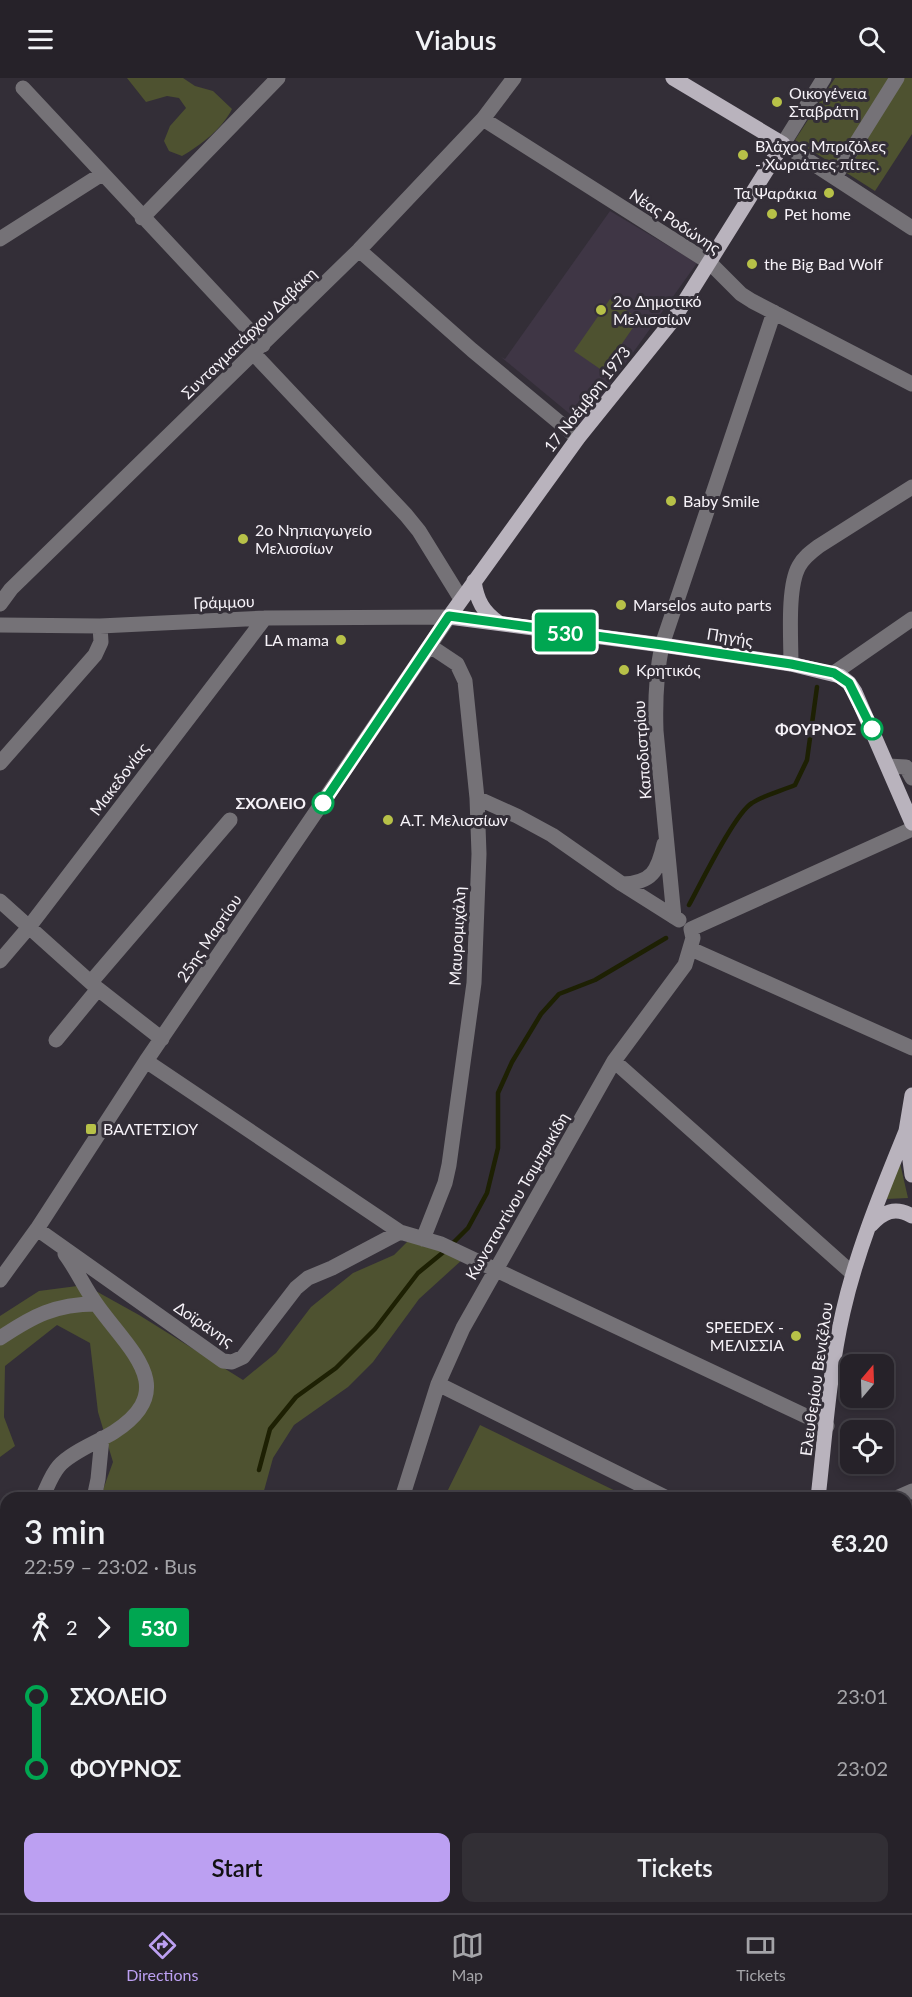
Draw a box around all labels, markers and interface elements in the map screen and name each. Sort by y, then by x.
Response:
icon: menu [24,23,57,56]
text: Viabus [416,23,496,56]
icon: search [855,23,888,56]
place label: Οικογένεια Σταβράτη [789,83,868,120]
marker: Οικογένεια Σταβράτη [770,95,784,109]
place label: Βλάχος Μπριζόλες - Χωριάτιες πίτες. [755,136,886,173]
marker: Βλάχος Μπριζόλες - Χωριάτιες πίτες. [736,148,750,162]
place label: Τα Ψαράκια [734,183,818,202]
street label: Νέας Ροδώνης [626,184,725,257]
marker: Τα Ψαράκια [822,186,836,200]
place label: Pet home [784,204,851,223]
marker: Pet home [765,207,779,221]
place label: the Big Bad Wolf [764,254,883,273]
marker: the Big Bad Wolf [745,257,759,271]
street label: Συνταγματάρχου Δαβάκη [177,263,320,402]
place label: 2ο Δημοτικό Μελισσίων [613,291,702,328]
marker: 2ο Δημοτικό Μελισσίων [594,303,608,317]
street label: 17 Νοέμβρη 1973 [539,342,634,455]
place label: Baby Smile [683,491,760,510]
marker: Baby Smile [664,494,678,508]
place label: 2ο Νηπιαγωγείο Μελισσίων [255,520,372,557]
marker: 2ο Νηπιαγωγείο Μελισσίων [236,532,250,546]
street label: Γράμμου [193,591,255,612]
place label: Marselos auto parts [633,595,772,614]
marker: Marselos auto parts [614,598,628,612]
line badge: 530 [530,612,600,652]
text: 530 [547,620,583,645]
street label: Πηγής [706,623,755,650]
place label: LA mama [264,630,329,649]
marker: LA mama [334,633,348,647]
place label: Κρητικός [636,660,701,679]
marker: Κρητικός [617,663,631,677]
street label: Καποδιστρίου [629,700,654,800]
marker: ΦΟΥΡΝΟΣ [861,718,883,740]
place label: ΦΟΥΡΝΟΣ [775,719,856,738]
street label: Μακεδονίας [85,738,152,819]
marker: ΣΧΟΛΕΙΟ [312,792,334,814]
place label: ΣΧΟΛΕΙΟ [235,793,306,812]
place label: Α.Τ. Μελισσίων [400,810,508,829]
marker: Α.Τ. Μελισσίων [381,813,395,827]
street label: Μαυρομιχάλη [444,886,469,986]
street label: 25ης Μαρτίου [172,890,245,985]
street label: Κωνσταντίνου Τσιμπρικίδη [461,1109,572,1283]
place label: ΒΑΛΤΕΤΣΙΟΥ [103,1119,198,1138]
marker: ΒΑΛΤΕΤΣΙΟΥ [84,1122,98,1136]
street label: Δοϊράνης [171,1297,238,1351]
street label: Ελευθερίου Βενιζέλου [795,1301,836,1457]
place label: SPEEDEX - ΜΕΛΙΣΣΙΑ [705,1317,784,1354]
marker: SPEEDEX - ΜΕΛΙΣΣΙΑ [789,1329,803,1343]
north arrow [840,1354,894,1408]
map controls [840,1354,894,1474]
button: locate [840,1420,894,1474]
text: 3 min [24,1511,105,1551]
text: €3.20 [832,1530,888,1557]
text: 22:59 – 23:02 · Bus [24,1554,197,1578]
icon: walk [24,1611,57,1644]
icon: forward [87,1611,120,1644]
text: 2 [66,1615,78,1639]
text: 530 [141,1615,177,1640]
text: ΣΧΟΛΕΙΟ [70,1683,167,1710]
text: 23:01 [837,1684,888,1708]
text: ΦΟΥΡΝΟΣ [70,1755,181,1782]
text: 23:02 [837,1756,888,1780]
button: Start [24,1833,450,1902]
button: Tickets [462,1833,888,1902]
tab: Directions [126,1929,198,1984]
tab: Map [451,1929,484,1984]
tab: Tickets [736,1929,786,1984]

